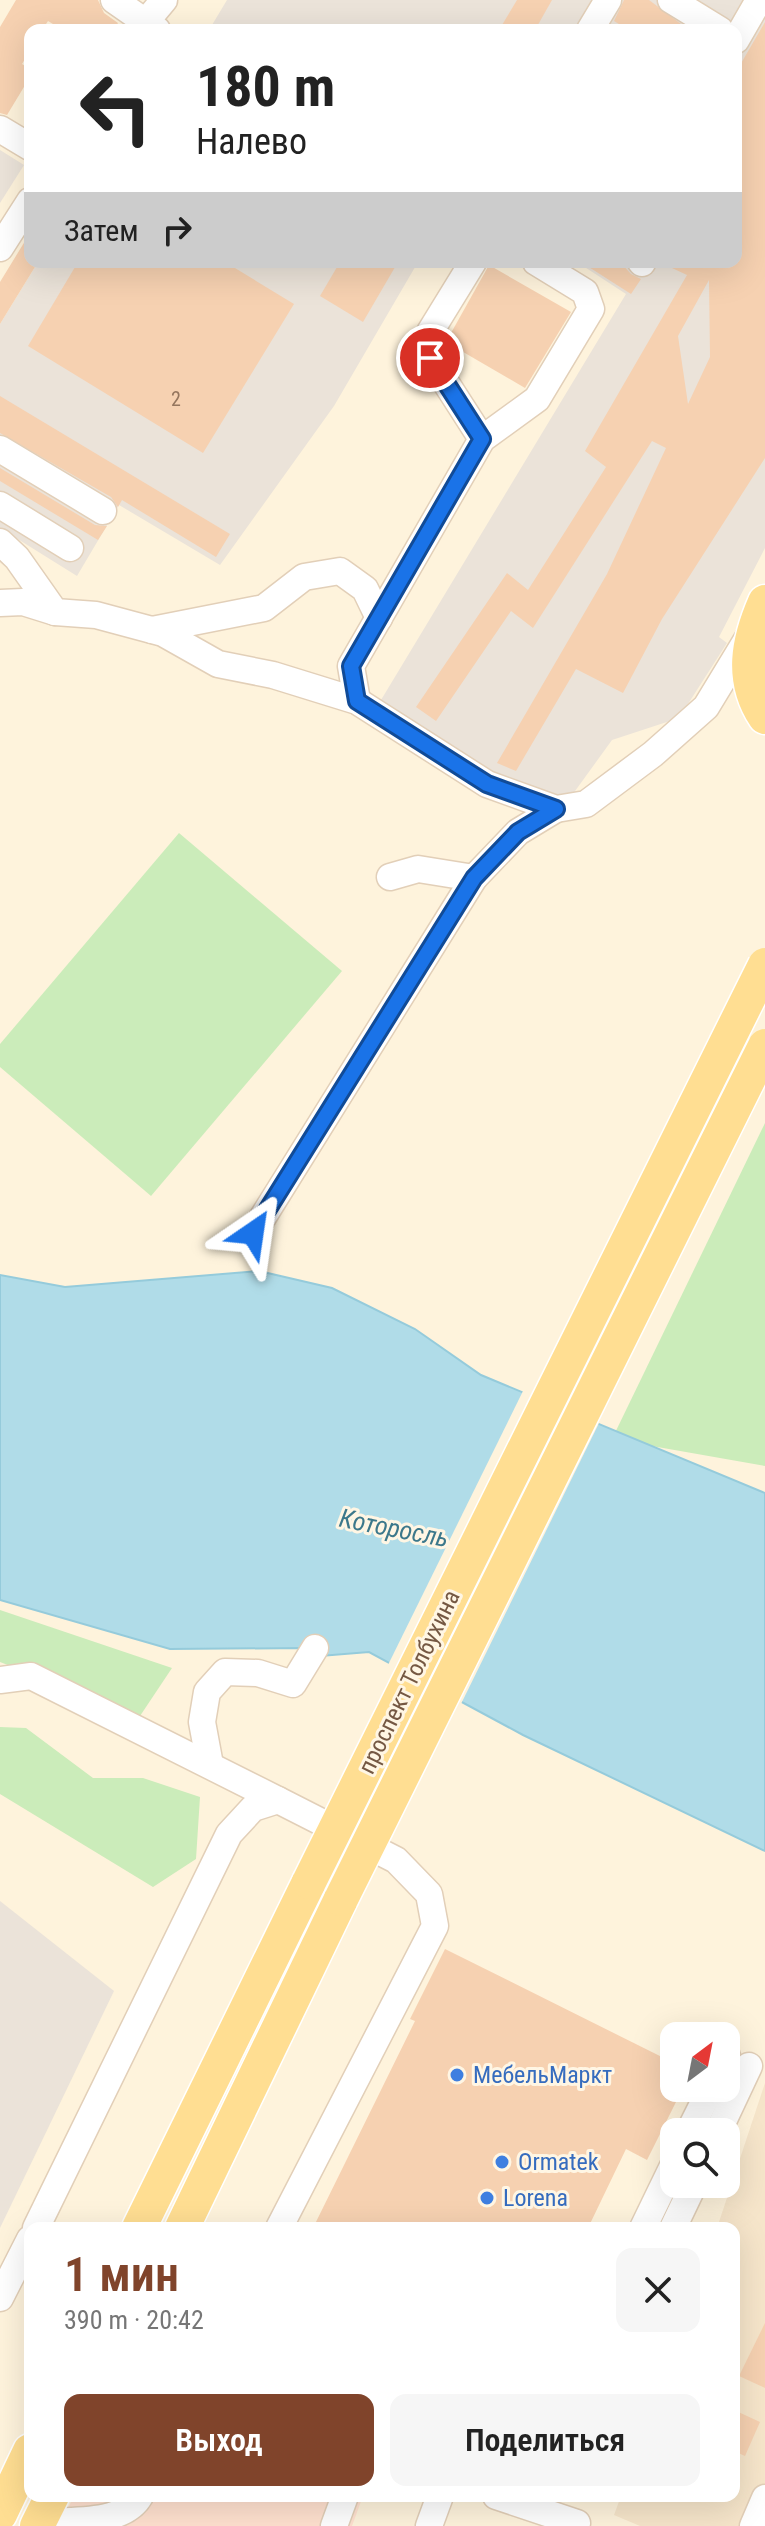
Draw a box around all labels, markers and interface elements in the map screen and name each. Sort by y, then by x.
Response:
text: 180 m [196,54,335,120]
icon: left [64,56,168,160]
text: Налево [196,121,307,163]
icon: right [155,208,199,252]
text: Затем [64,213,139,248]
pin [396,324,464,392]
icon: arrive [408,336,452,380]
house number: 2 [171,387,181,411]
position arrow [211,1191,295,1275]
water label: Которосль [337,1503,451,1553]
street label: проспект Толбухина [352,1586,466,1778]
north arrow [660,2022,740,2102]
map controls [660,2022,740,2198]
place label: МебельМаркт [473,2061,612,2089]
marker: МебельМаркт [448,2066,466,2084]
button: search [660,2118,740,2198]
place label: Ormatek [518,2148,599,2176]
marker: Ormatek [493,2153,511,2171]
place label: Lorena [503,2184,568,2212]
marker: Lorena [478,2189,496,2207]
text: 1 мин [64,2246,179,2303]
button: close [616,2248,700,2332]
text: 390 m · 20:42 [64,2305,204,2335]
button: Выход [64,2394,374,2486]
button: Поделиться [390,2394,700,2486]

